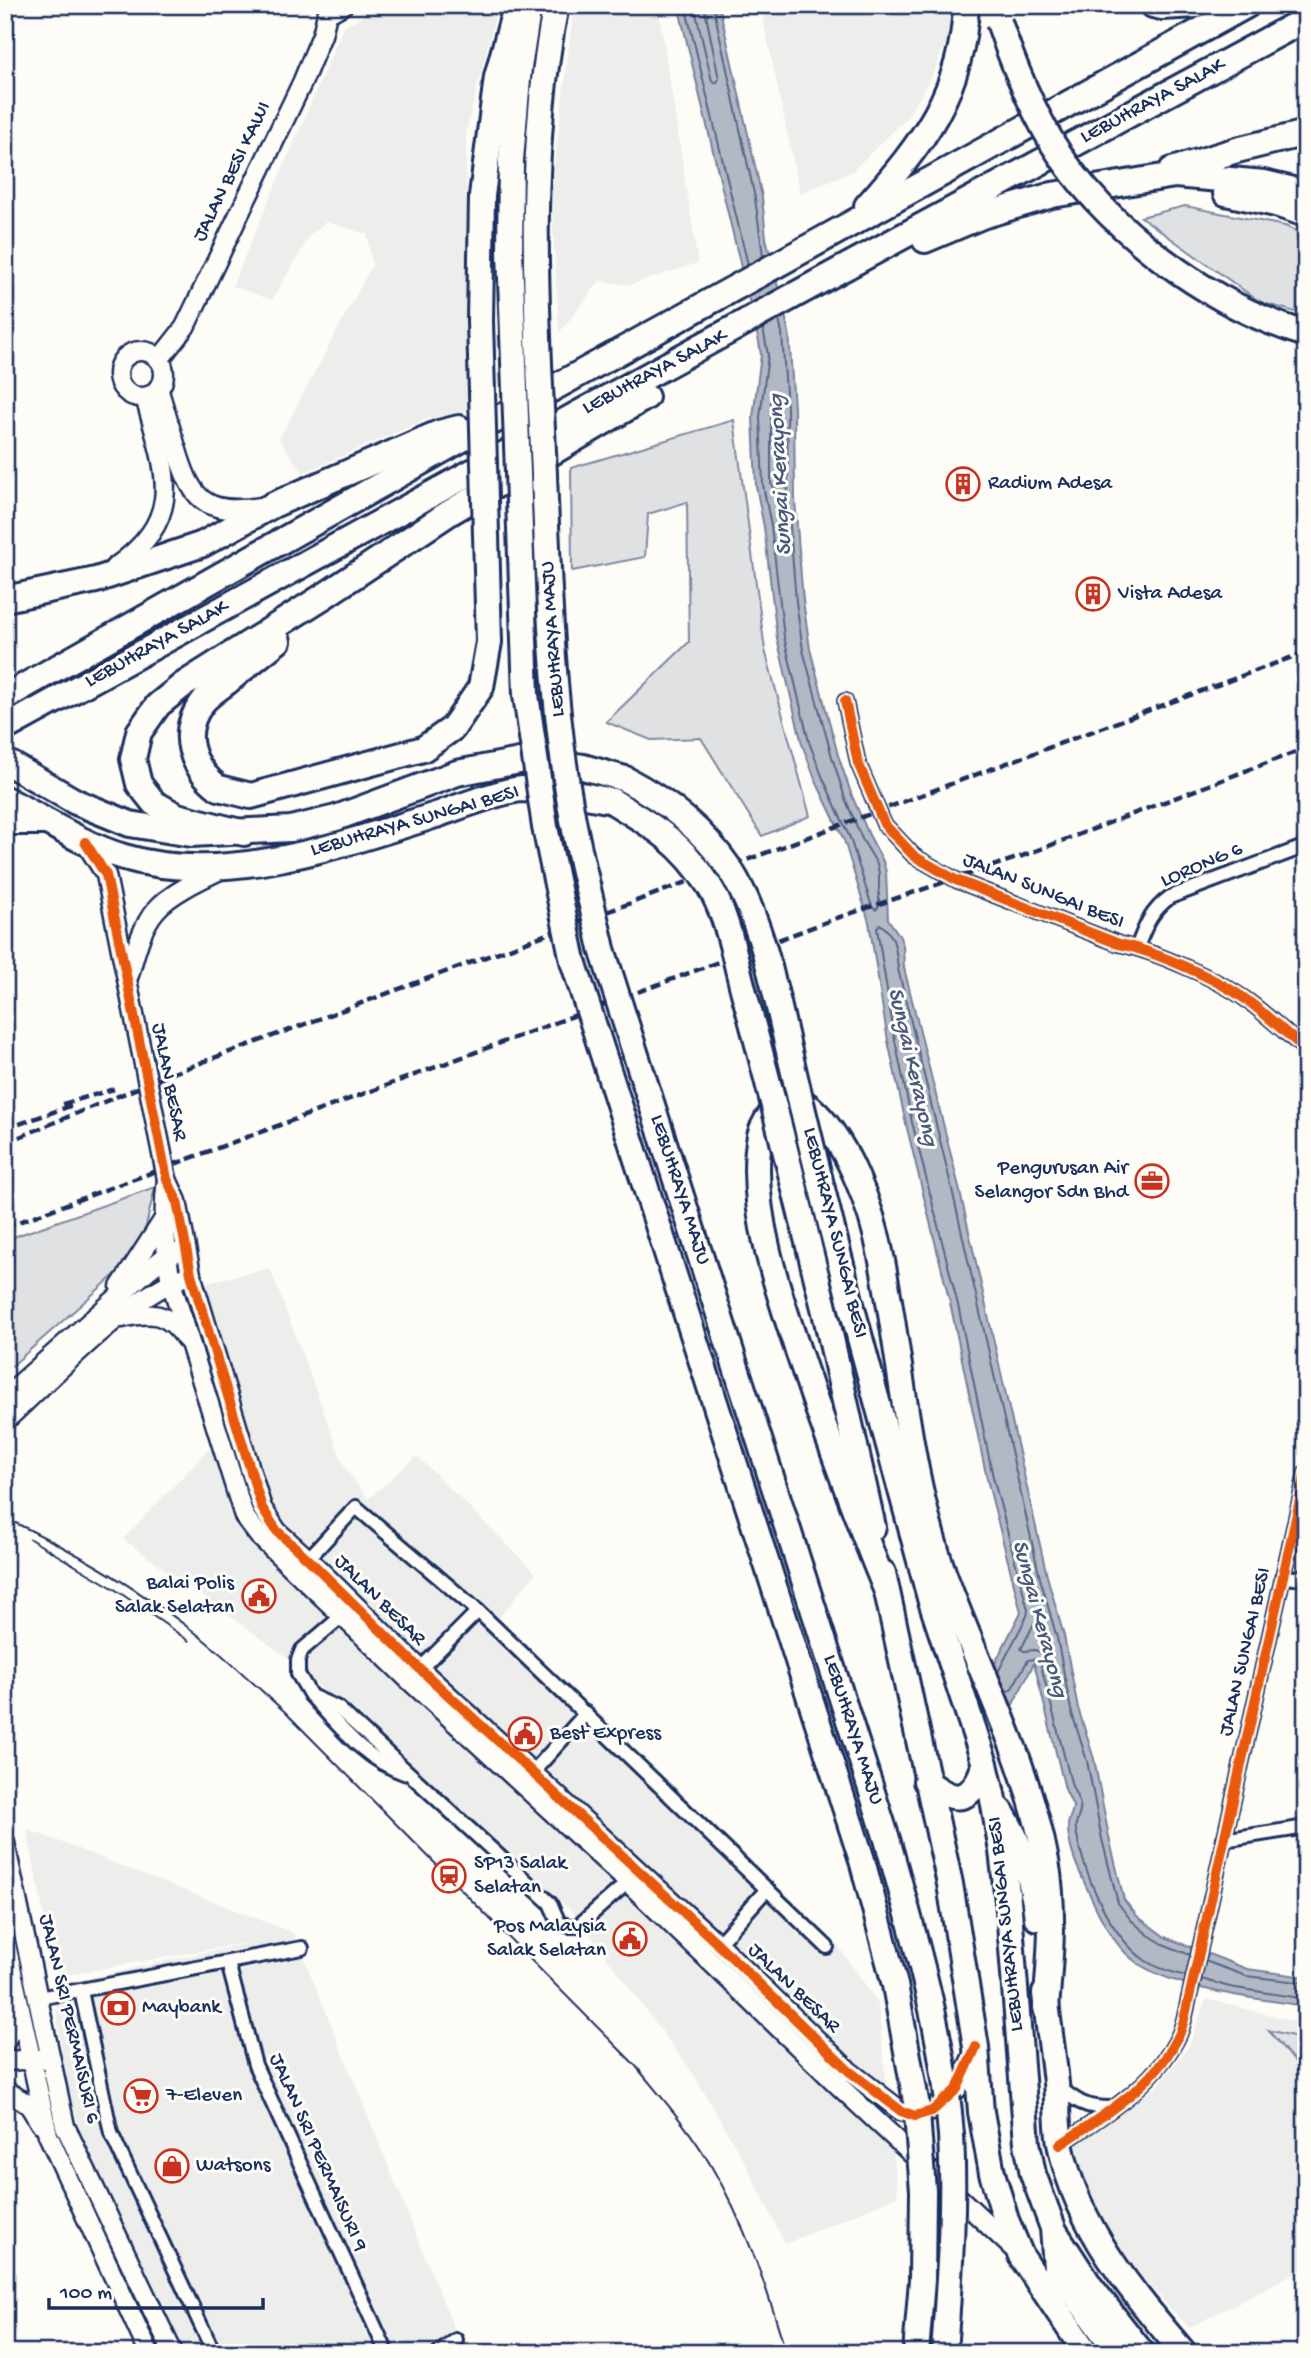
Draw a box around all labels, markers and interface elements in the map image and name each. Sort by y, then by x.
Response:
street label: LEBUHRAYA SALAK [1077,52,1232,151]
street label: JALAN BESI KAWI [188,98,278,246]
street label: LEBUHRAYA SALAK [579,323,734,422]
water label: Sungai Kerayong [763,392,799,556]
building icon: Radium Adesa [944,465,982,503]
place label: Radium Adesa [988,472,1114,497]
street label: LEBUHRAYA MAJU [536,560,572,718]
building icon: Vista Adesa [1074,575,1112,613]
place label: Vista Adesa [1117,582,1223,607]
street label: LEBUHRAYA SALAK [81,594,235,695]
street label: LEBUHRAYA SUNGAI BESI [308,780,522,864]
street label: LORONG 6 [1157,837,1247,894]
street label: JALAN SUNGAI BESI [959,848,1127,936]
water label: Sungai Kerayong [881,985,944,1151]
street label: JALAN BESAR [144,1021,192,1144]
street label: LEBUHRAYA MAJU [643,1112,715,1268]
street label: LEBUHRAYA SUNGAI BESI [796,1125,872,1341]
place label: Pengurusan Air Selangor Sdn Bhd [975,1157,1130,1206]
office icon: Pengurusan Air Selangor Sdn Bhd [1133,1162,1171,1200]
water label: Sungai Kerayong [1005,1538,1073,1702]
street label: JALAN BESAR [328,1550,431,1653]
street label: JALAN SUNGAI BESI [1214,1565,1278,1739]
place label: Balai Polis Salak Selatan [115,1572,235,1621]
public building icon: Balai Polis Salak Selatan [240,1577,278,1615]
street label: LEBUHRAYA MAJU [816,1652,888,1808]
public building icon: Best Express [506,1715,544,1753]
place label: Best Express [549,1722,662,1747]
street label: LEBUHRAYA SUNGAI BESI [983,1815,1031,2033]
place label: SP13 Salak Selatan [474,1852,569,1901]
station icon: SP13 Salak Selatan [430,1857,468,1895]
street label: JALAN SRI PERMAISURI 6 [32,1912,104,2127]
place label: Pos Malaysia Salak Selatan [487,1915,607,1964]
public building icon: Pos Malaysia Salak Selatan [611,1920,649,1958]
street label: JALAN BESAR [741,1939,845,2040]
bank icon: Maybank [99,1989,137,2027]
place label: Maybank [142,1996,223,2021]
street label: JALAN SRI PERMAISURI 9 [262,2050,372,2256]
supermarket icon: 7-Eleven [122,2077,160,2115]
place label: 7-Eleven [165,2084,242,2109]
shop icon: Watsons [153,2147,191,2185]
place label: Watsons [196,2154,272,2179]
scale bar [49,2267,262,2311]
text: 100 m [59,2282,112,2307]

